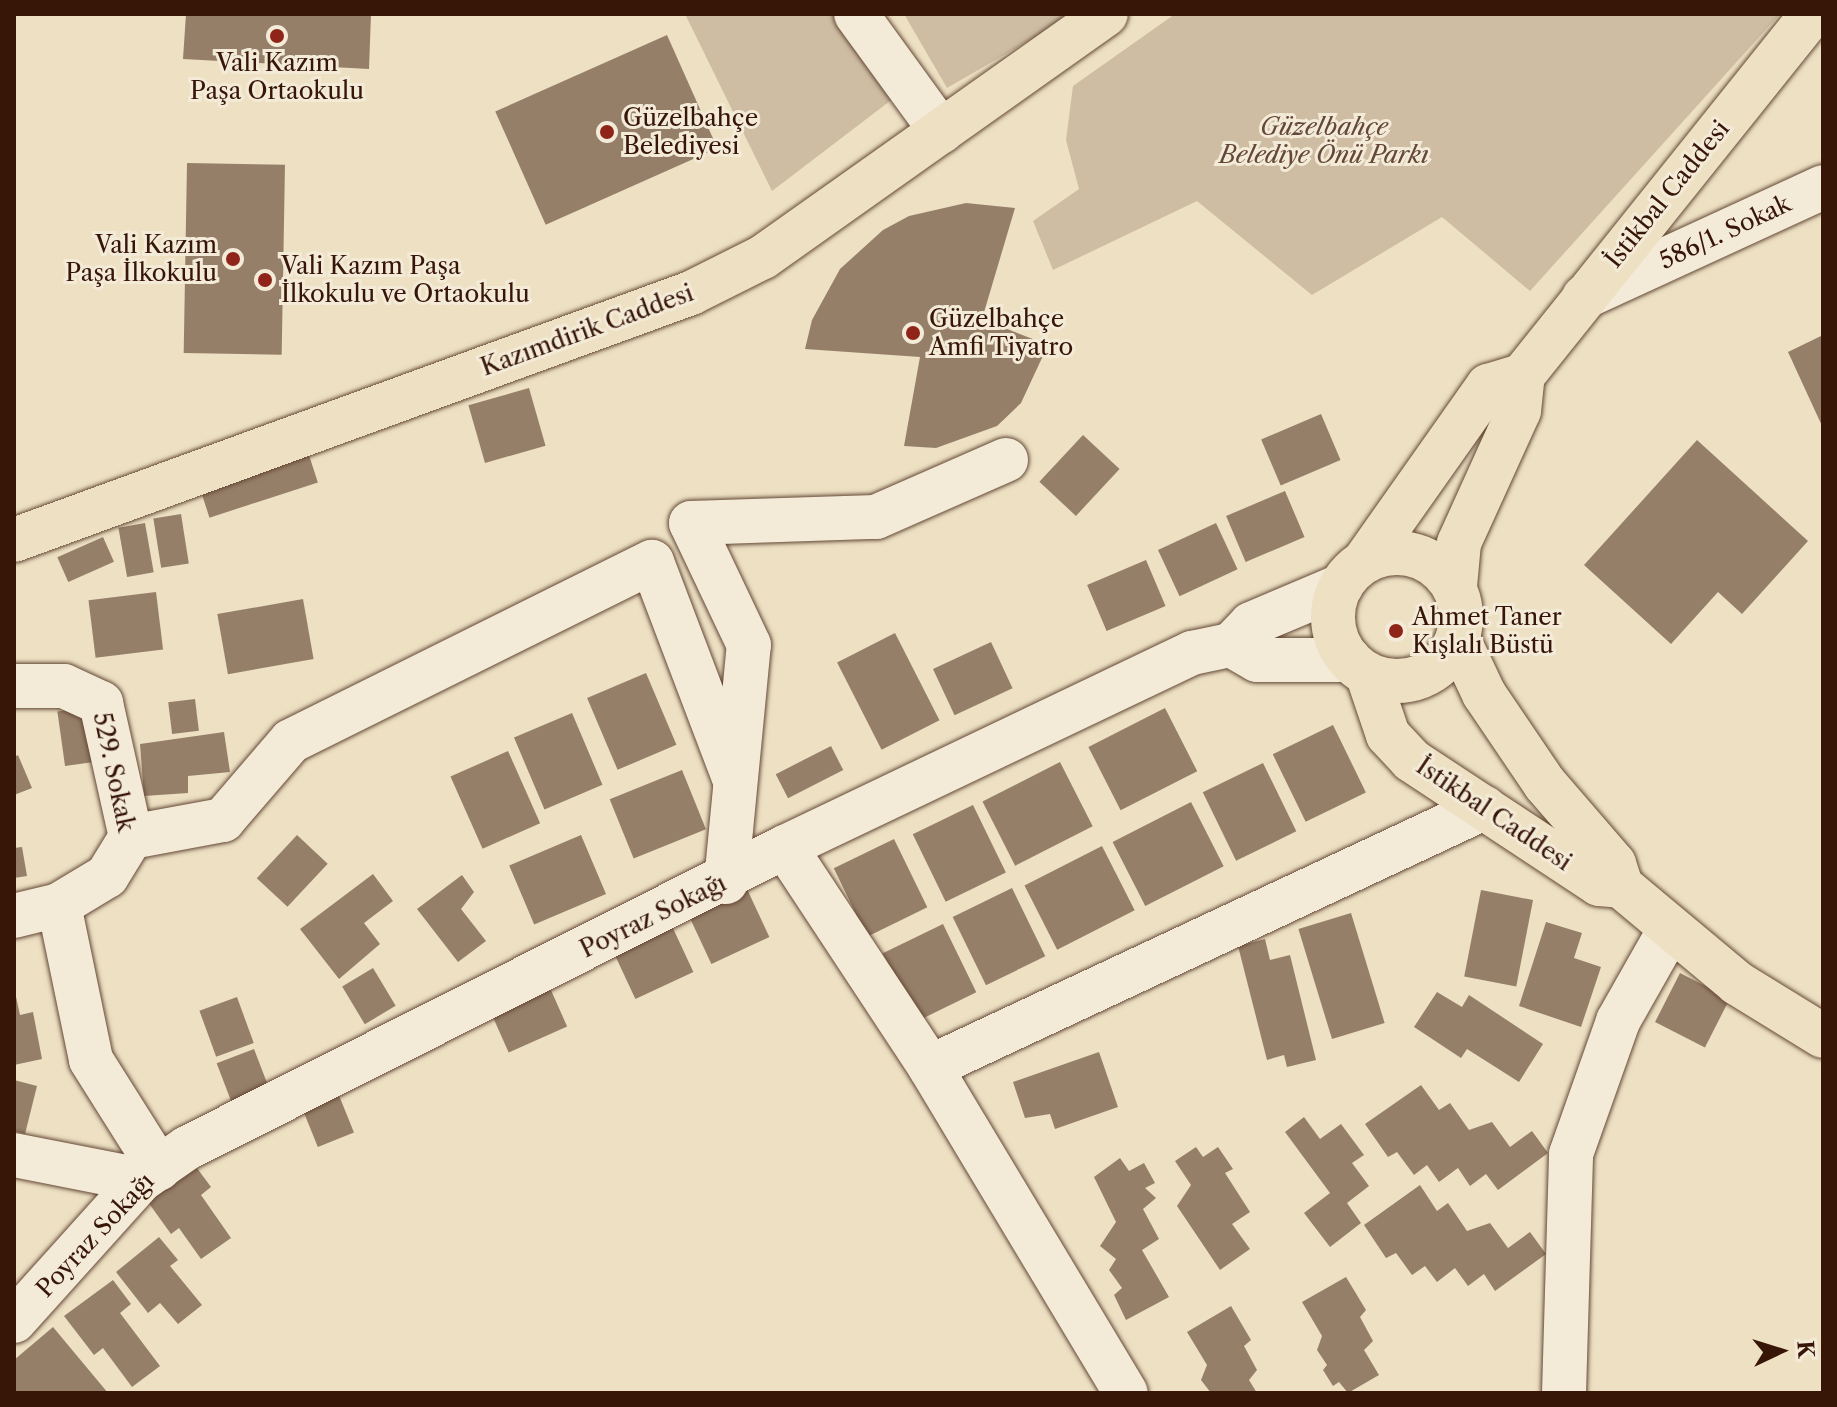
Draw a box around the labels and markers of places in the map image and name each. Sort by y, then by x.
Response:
marker: Vali Kazım Paşa Ortaokulu [268,27,286,45]
place label: Vali Kazım Paşa Ortaokulu [190,49,364,105]
place label: Güzelbahçe Belediyesi [623,104,758,160]
marker: Güzelbahçe Belediyesi [598,123,616,141]
place label: Vali Kazım Paşa İlkokulu [65,231,217,287]
marker: Vali Kazım Paşa İlkokulu [224,250,242,268]
place label: Vali Kazım Paşa İlkokulu ve Ortaokulu [281,252,530,308]
marker: Vali Kazım Paşa İlkokulu ve Ortaokulu [256,271,274,289]
place label: Güzelbahçe Amfi Tiyatro [929,305,1074,361]
marker: Güzelbahçe Amfi Tiyatro [904,324,922,342]
place label: Ahmet Taner Kışlalı Büstü [1412,603,1562,659]
marker: Ahmet Taner Kışlalı Büstü [1387,622,1405,640]

